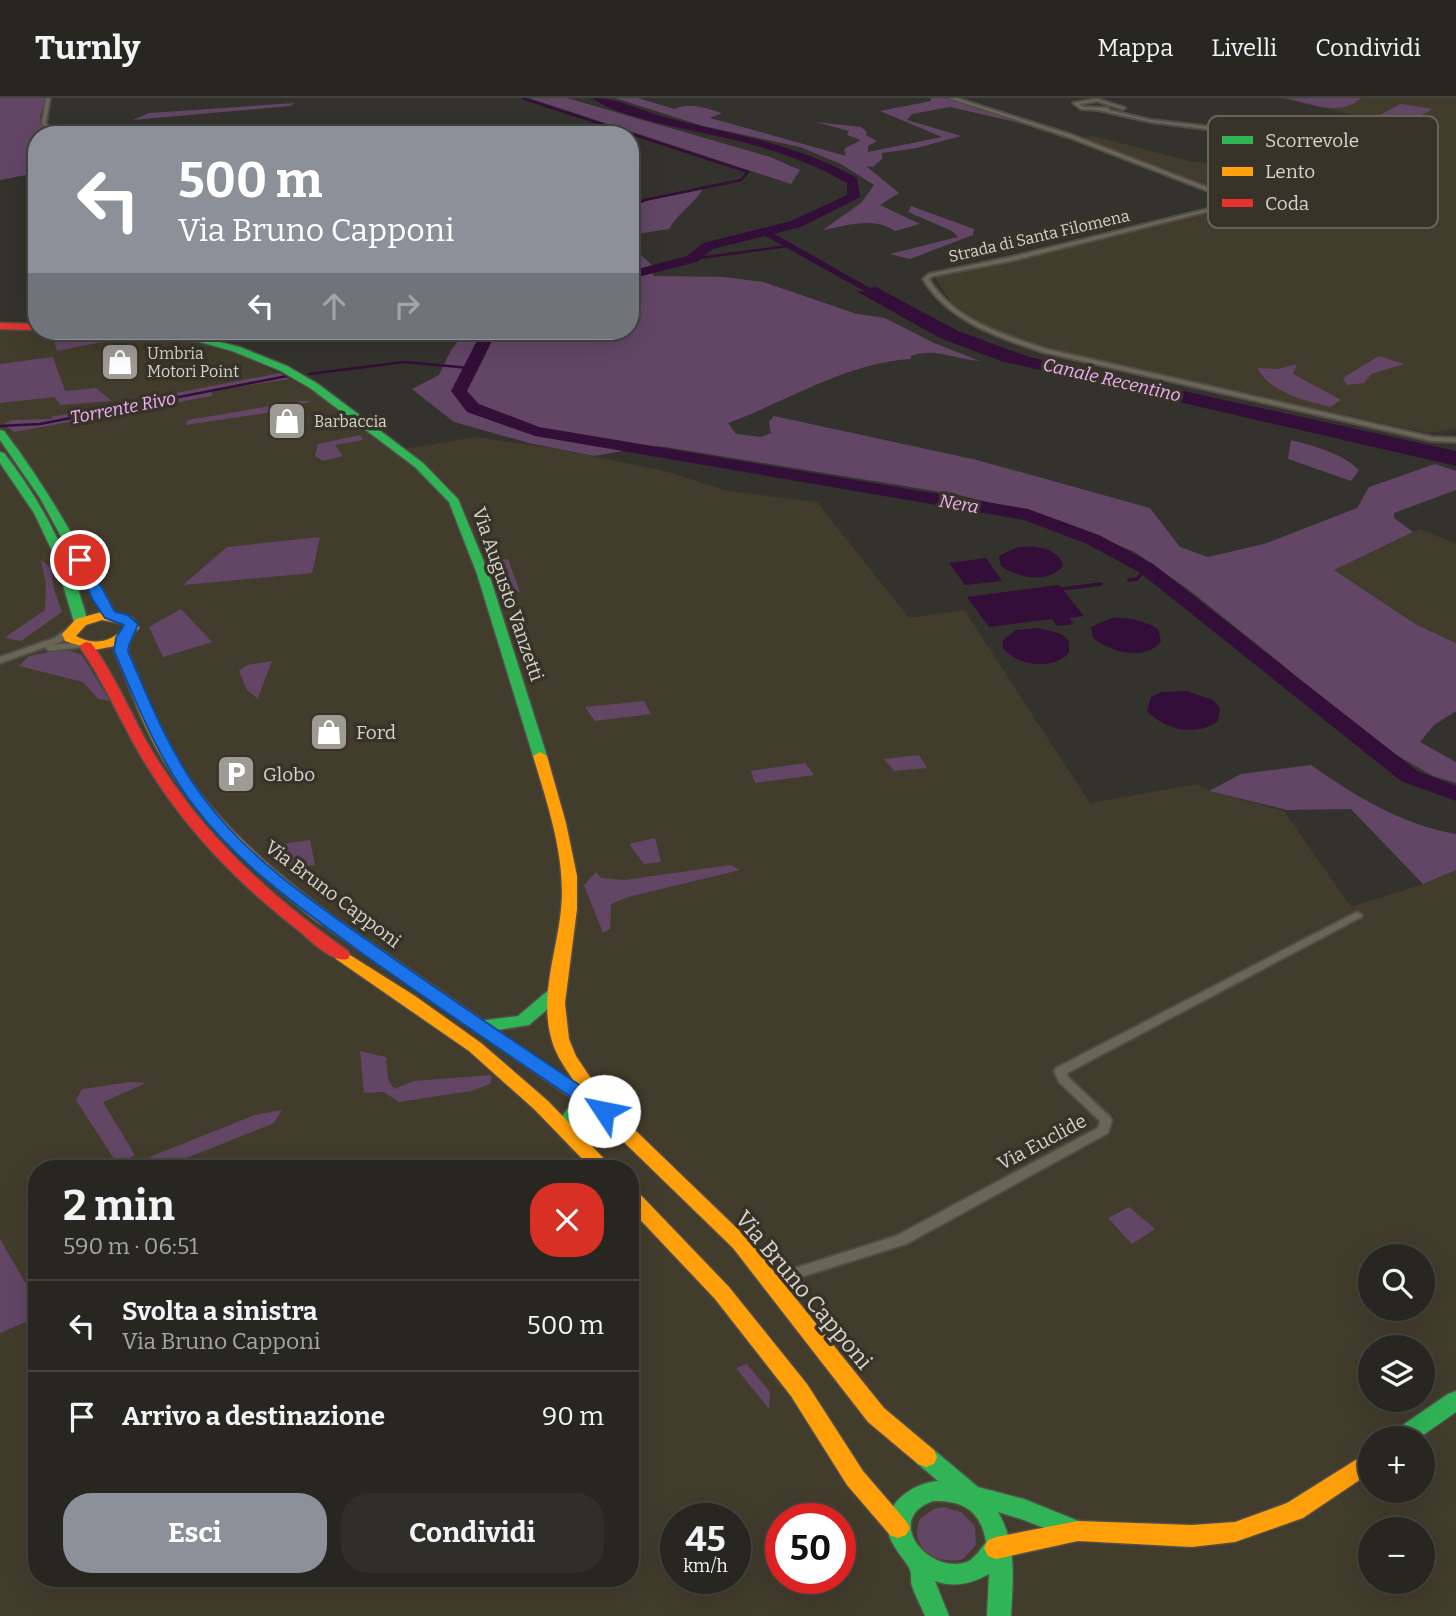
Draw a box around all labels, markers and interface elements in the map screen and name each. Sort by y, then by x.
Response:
text: Turnly [35,28,140,68]
text: Mappa [1097,34,1173,62]
text: Livelli [1211,34,1277,62]
text: Condividi [1315,34,1421,62]
legend [1208,116,1438,228]
text: Scorrevole [1265,129,1359,152]
text: 500 m [178,151,323,210]
icon: left [63,154,154,245]
text: Lento [1265,160,1315,183]
text: Coda [1265,192,1310,215]
street label: Strada di Santa Filomena [947,206,1132,266]
text: Via Bruno Capponi [178,211,454,249]
icon: left [242,287,280,325]
icon: ahead [315,287,353,325]
icon: right [388,287,426,325]
shop icon: Umbria Motori Point [99,341,141,383]
place label: Umbria Motori Point [147,344,239,381]
water label: Canale Recentino [1041,353,1183,407]
water label: Torrente Rivo [68,387,178,429]
shop icon: Barbaccia [266,400,308,442]
place label: Barbaccia [314,412,387,431]
water label: Nera [937,490,981,518]
street label: Via Augusto Vanzetti [467,504,549,684]
pin [50,530,110,590]
icon: arrive [61,541,99,579]
shop icon: Ford [308,711,350,753]
place label: Ford [356,721,396,744]
parking icon: Globo [215,753,257,795]
place label: Globo [263,763,315,786]
street label: Via Bruno Capponi [261,835,406,953]
position arrow [567,1074,641,1148]
street label: Via Euclide [994,1109,1090,1175]
text: 2 min [63,1181,175,1231]
button: close [530,1183,604,1257]
street label: Via Bruno Capponi [729,1205,879,1375]
text: 590 m · 06:51 [63,1232,198,1260]
map controls [1358,1244,1435,1594]
button: search [1358,1244,1435,1321]
text: Svolta a sinistra [122,1296,318,1327]
icon: left [63,1307,101,1345]
text: 500 m [527,1310,604,1341]
text: Via Bruno Capponi [122,1327,321,1355]
button: layers [1358,1335,1435,1412]
icon: arrive [63,1398,101,1436]
text: Arrivo a destinazione [122,1401,385,1432]
text: 90 m [542,1401,604,1432]
button: + [1358,1426,1435,1503]
button: Esci [63,1493,327,1573]
button: Condividi [341,1493,604,1573]
speed limit sign: 50 [765,1503,856,1594]
button: − [1358,1517,1435,1594]
text: 45 [685,1518,726,1560]
text: km/h [683,1555,728,1577]

